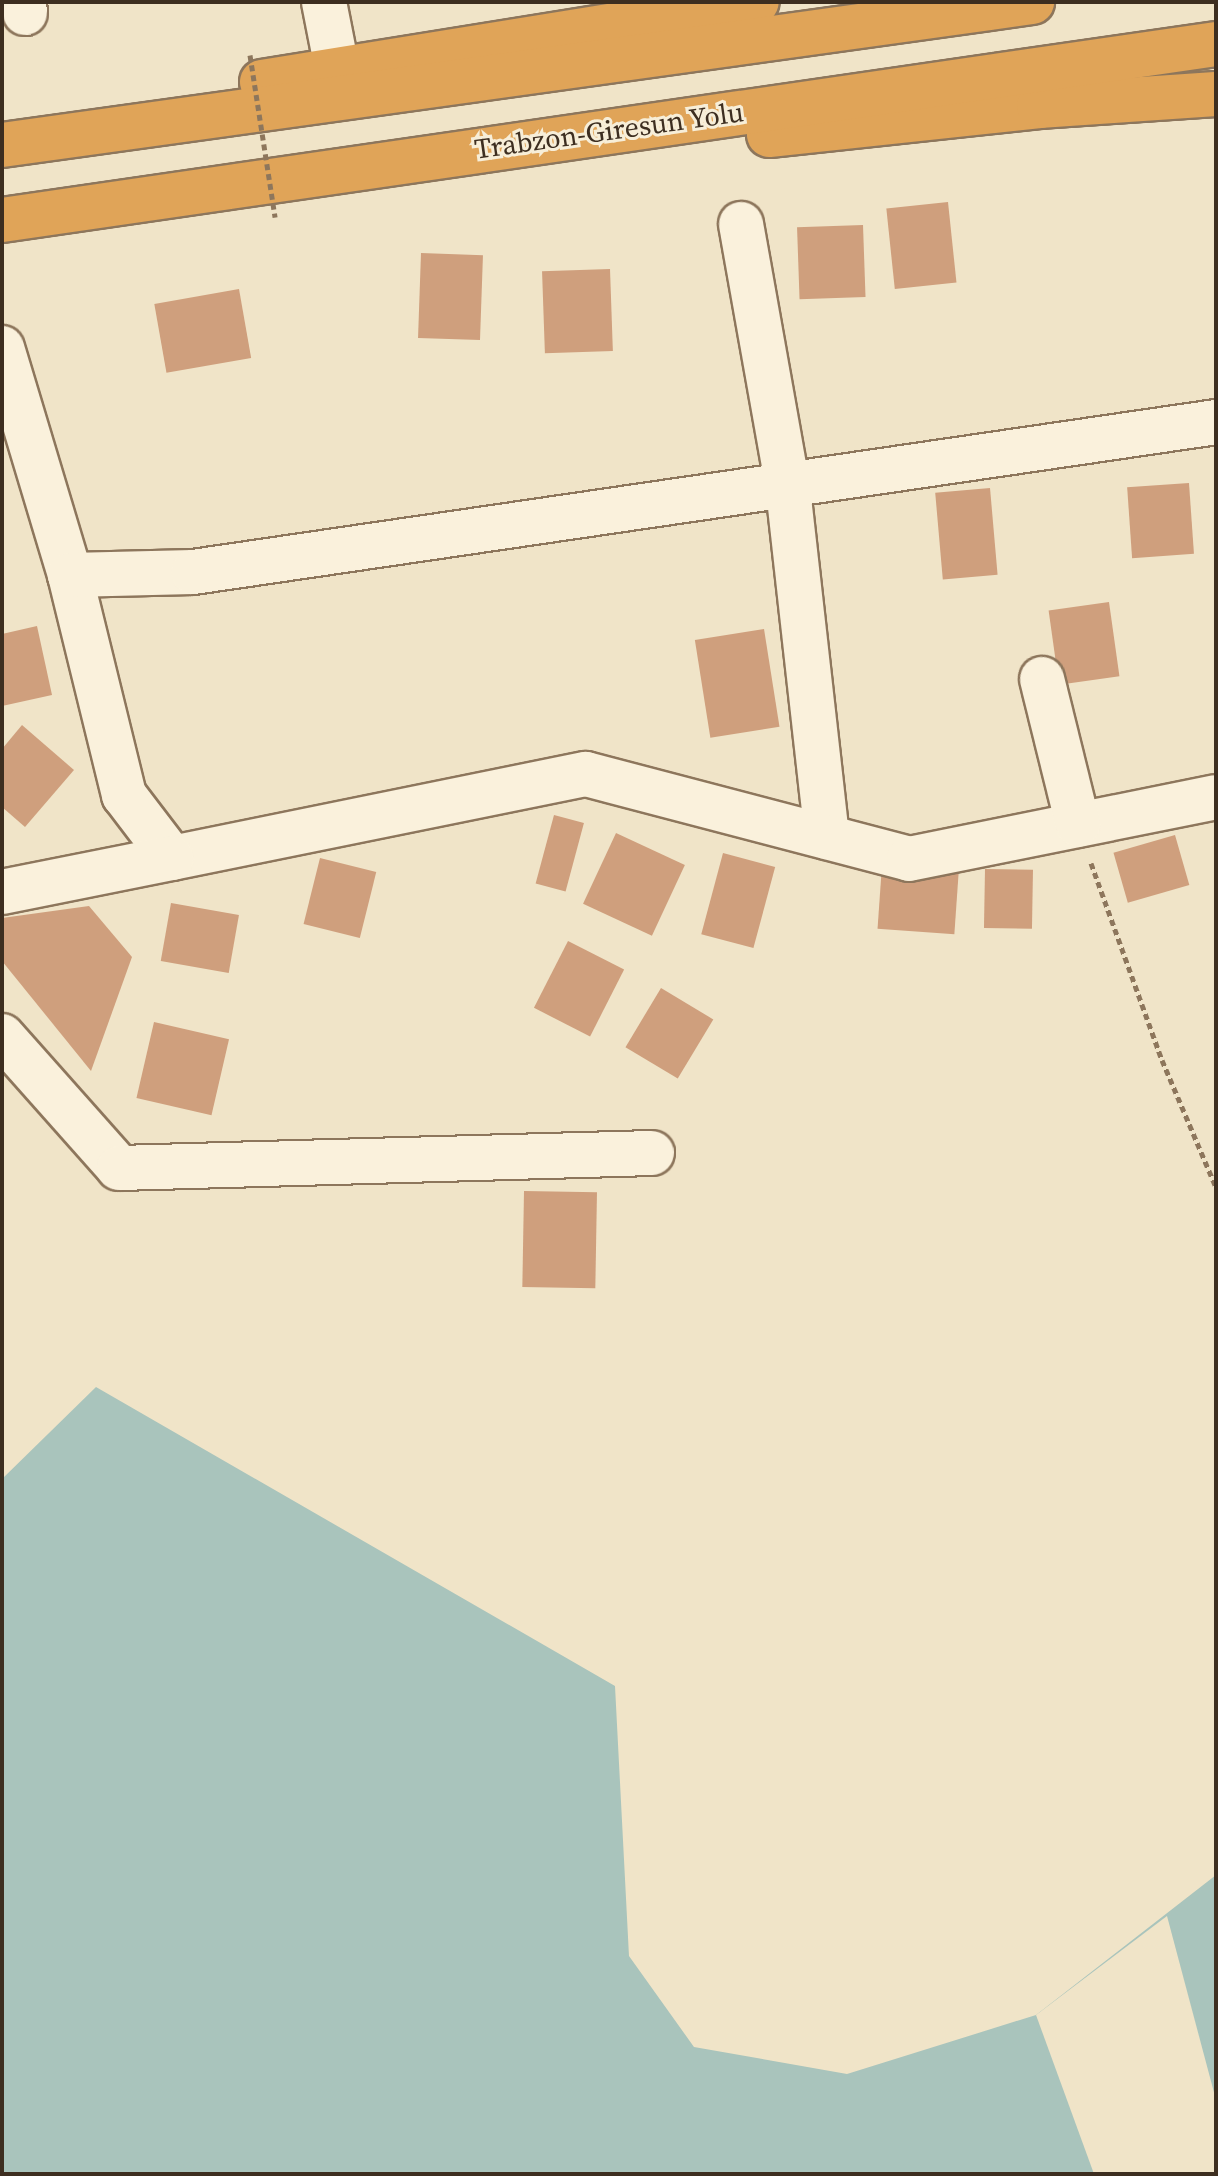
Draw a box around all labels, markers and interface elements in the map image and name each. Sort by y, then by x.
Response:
street label: Trabzon-Giresun Yolu [472,94,746,166]

